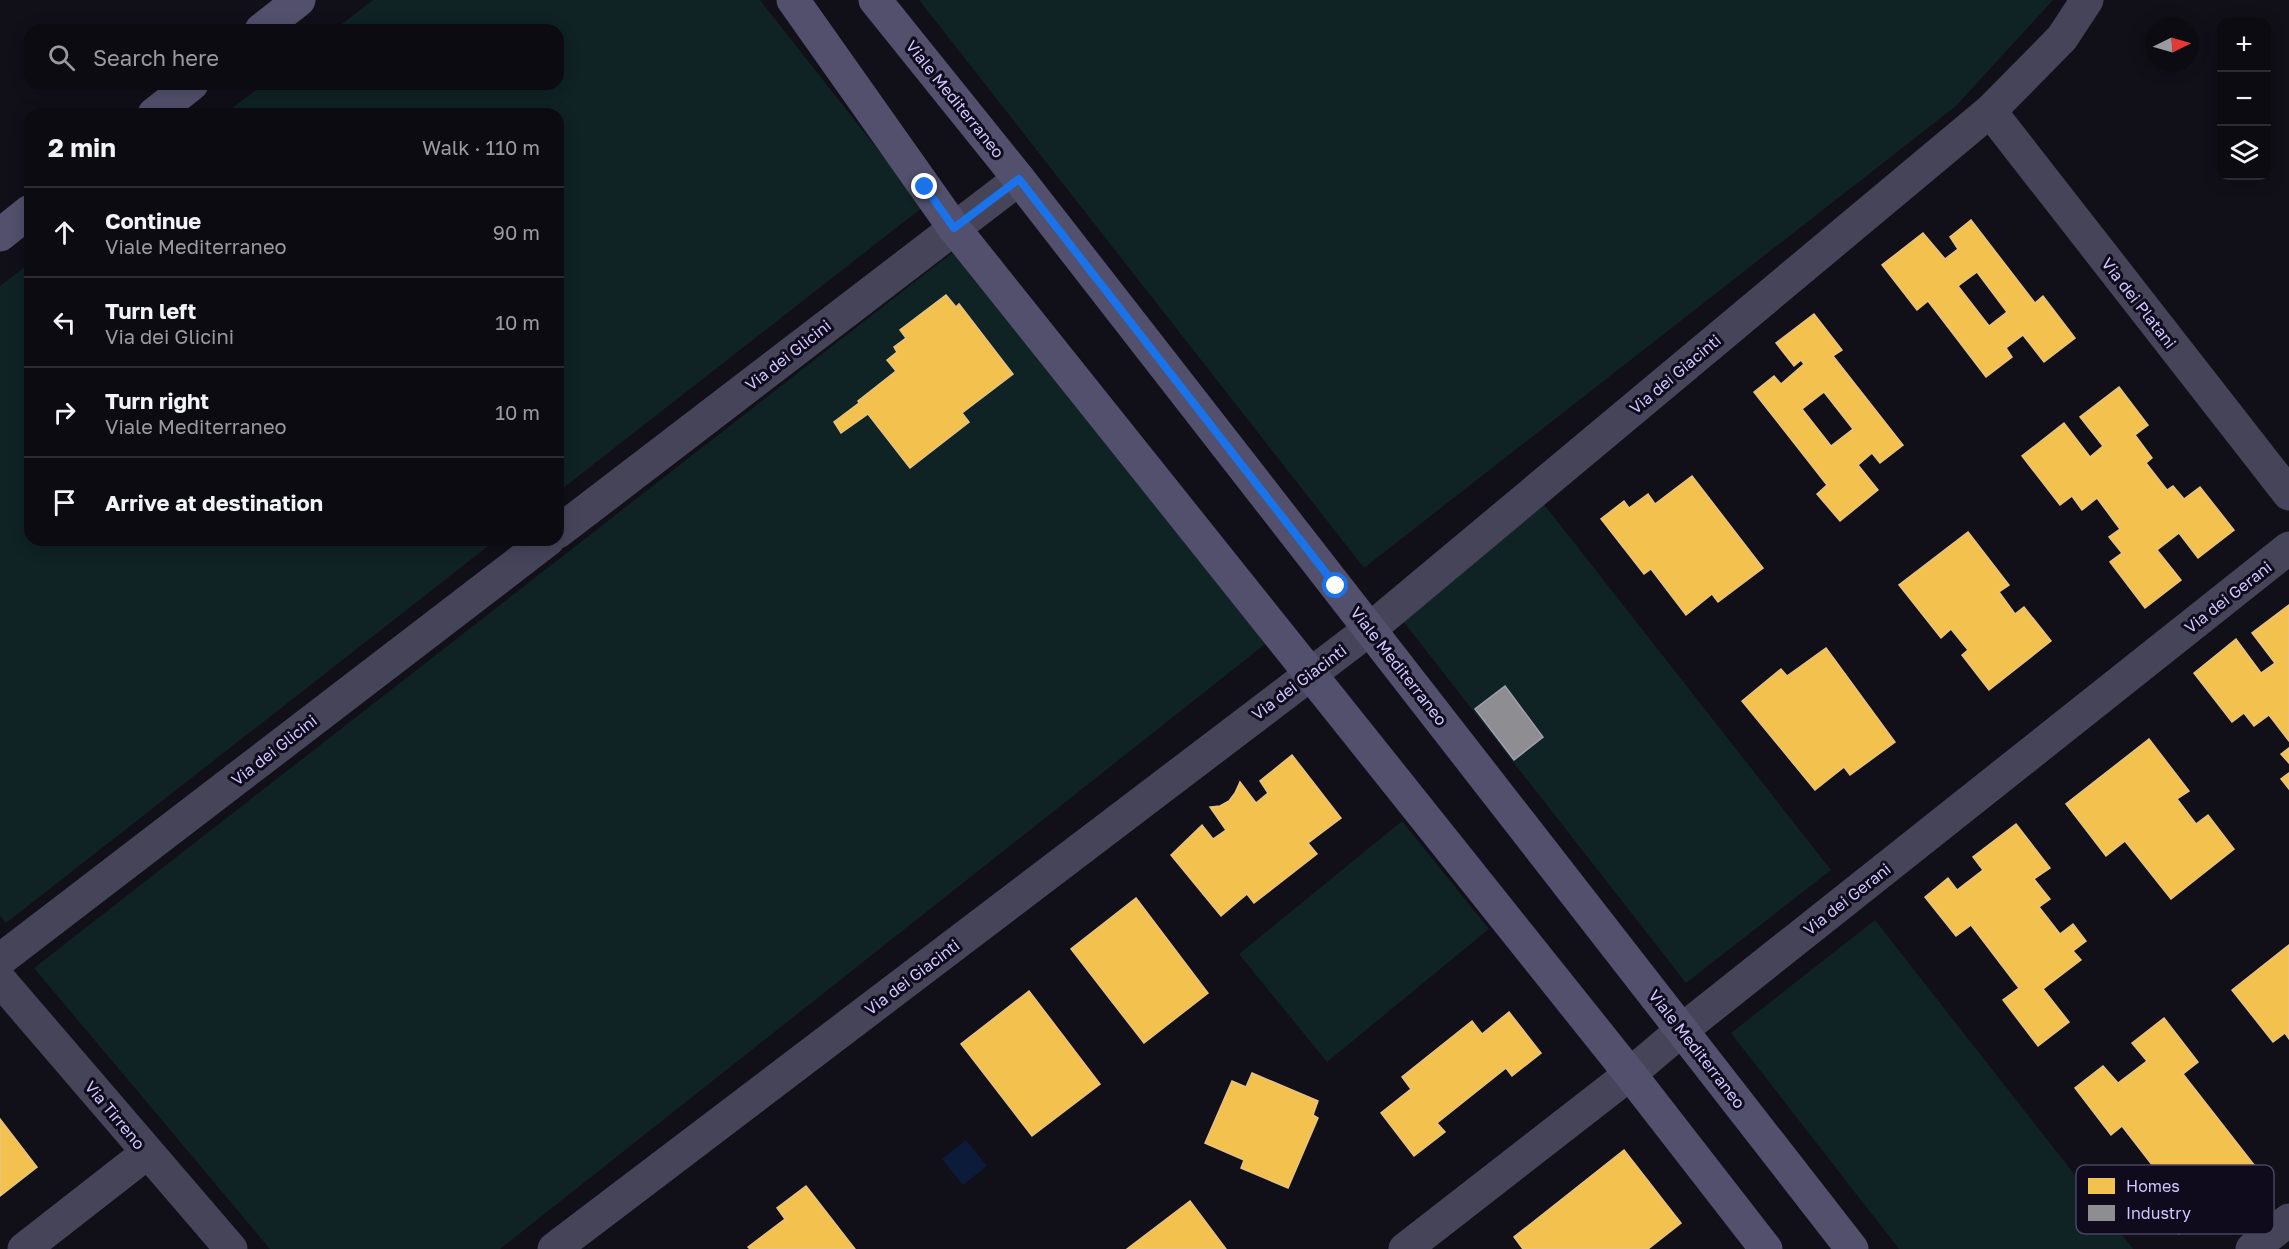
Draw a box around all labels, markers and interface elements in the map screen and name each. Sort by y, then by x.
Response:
north arrow [2145,18,2199,72]
map controls [2217,18,2271,180]
button: + [2217,18,2271,72]
search box [24,24,564,90]
street label: Viale Mediterraneo [902,36,1008,162]
icon: search [45,41,78,74]
text: Search here [93,44,219,71]
button: − [2217,72,2271,126]
button: layers [2217,126,2271,180]
text: 2 min [48,132,116,163]
text: Walk · 110 m [422,135,540,159]
route end [911,173,937,199]
text: Continue [105,207,201,234]
icon: ahead [48,216,81,249]
text: 90 m [493,220,540,244]
text: Viale Mediterraneo [105,234,287,258]
street label: Via dei Platani [2097,254,2181,352]
text: Turn left [105,297,196,324]
icon: left [48,306,81,339]
text: 10 m [495,310,540,334]
street label: Via dei Glicini [741,315,835,395]
text: Via dei Glicini [105,324,234,348]
street label: Via dei Giacinti [1625,330,1725,418]
text: Turn right [105,387,209,414]
icon: right [48,396,81,429]
text: 10 m [495,400,540,424]
text: Viale Mediterraneo [105,414,287,438]
icon: arrive [48,486,81,519]
text: Arrive at destination [105,489,323,516]
street label: Via dei Gerani [2180,557,2276,637]
route start [1322,572,1348,598]
street label: Viale Mediterraneo [1346,603,1452,729]
street label: Via dei Giacinti [1248,640,1350,724]
street label: Via dei Glicini [227,710,321,790]
street label: Via dei Gerani [1799,859,1895,939]
street label: Via dei Giacinti [861,935,963,1019]
street label: Viale Mediterraneo [1644,986,1750,1112]
street label: Via Tirreno [81,1077,149,1153]
legend [2076,1165,2274,1234]
text: Homes [2126,1176,2180,1196]
text: Industry [2126,1203,2191,1223]

